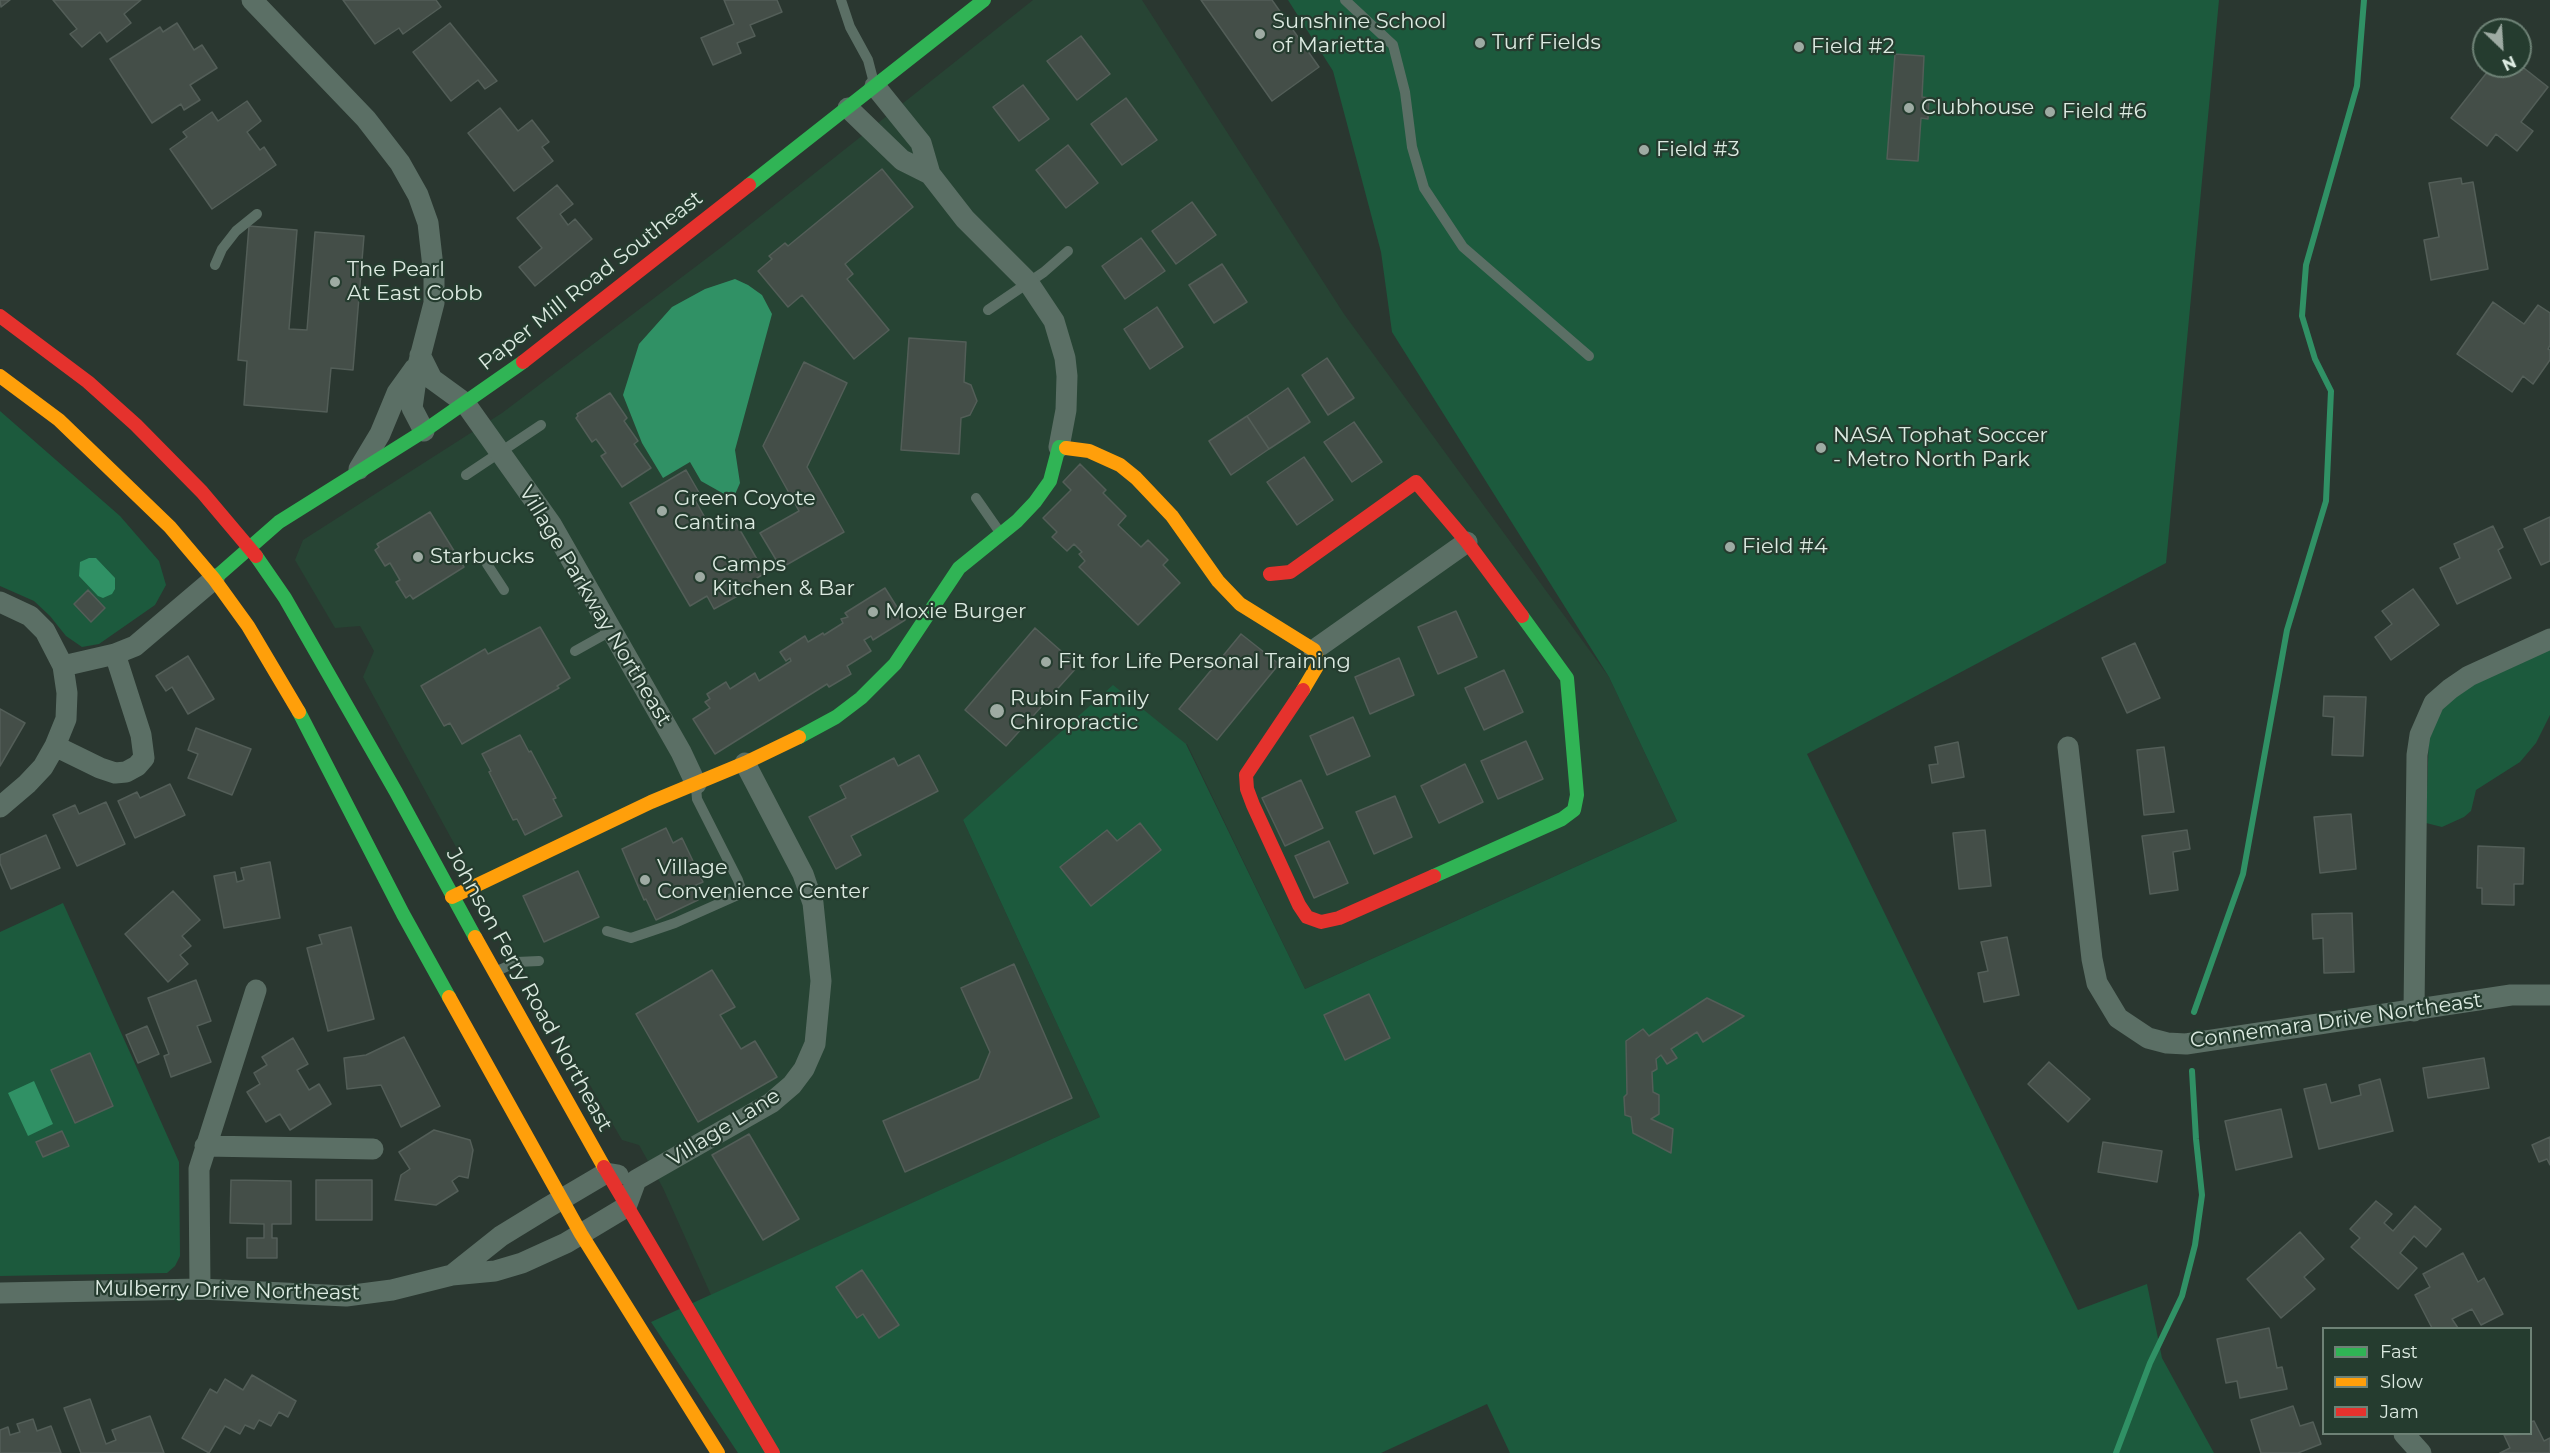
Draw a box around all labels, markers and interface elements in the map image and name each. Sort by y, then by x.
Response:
place label: Sunshine School of Marietta [1272,9,1446,59]
north arrow [2472,18,2532,78]
marker: Sunshine School of Marietta [1253,27,1267,41]
place label: Turf Fields [1492,30,1601,56]
place label: Field #2 [1811,34,1895,60]
marker: Turf Fields [1473,36,1487,50]
marker: Field #2 [1792,40,1806,54]
text: N [2499,52,2519,74]
place label: Clubhouse [1921,95,2034,121]
place label: Field #6 [2062,99,2146,125]
marker: Clubhouse [1902,101,1916,115]
marker: Field #6 [2043,105,2057,119]
place label: Field #3 [1656,137,1739,163]
marker: Field #3 [1637,143,1651,157]
street label: Paper Mill Road Southeast [474,186,708,376]
place label: The Pearl At East Cobb [347,257,483,307]
marker: The Pearl At East Cobb [328,275,342,289]
place label: NASA Tophat Soccer - Metro North Park [1833,423,2048,473]
marker: NASA Tophat Soccer - Metro North Park [1814,441,1828,455]
street label: Village Parkway Northeast [513,481,677,731]
place label: Green Coyote Cantina [674,486,816,536]
marker: Green Coyote Cantina [655,504,669,518]
place label: Field #4 [1742,534,1828,560]
marker: Field #4 [1723,540,1737,554]
place label: Starbucks [430,544,534,570]
marker: Starbucks [411,550,425,564]
place label: Camps Kitchen & Bar [712,552,855,602]
marker: Camps Kitchen & Bar [693,570,707,584]
place label: Moxie Burger [885,599,1027,625]
marker: Moxie Burger [866,605,880,619]
place label: Fit for Life Personal Training [1058,649,1351,675]
marker: Fit for Life Personal Training [1039,655,1053,669]
place label: Rubin Family Chiropractic [1010,686,1149,736]
marker: Rubin Family Chiropractic [988,702,1006,720]
street label: Johnson Ferry Road Northeast [440,844,618,1136]
place label: Village Convenience Center [657,855,869,905]
marker: Village Convenience Center [638,873,652,887]
street label: Connemara Drive Northeast [2188,988,2484,1054]
street label: Village Lane [663,1083,785,1173]
street label: Mulberry Drive Northeast [94,1276,360,1306]
legend [2322,1327,2532,1435]
text: Fast [2380,1341,2418,1363]
text: Slow [2380,1371,2423,1393]
text: Jam [2380,1401,2419,1423]

